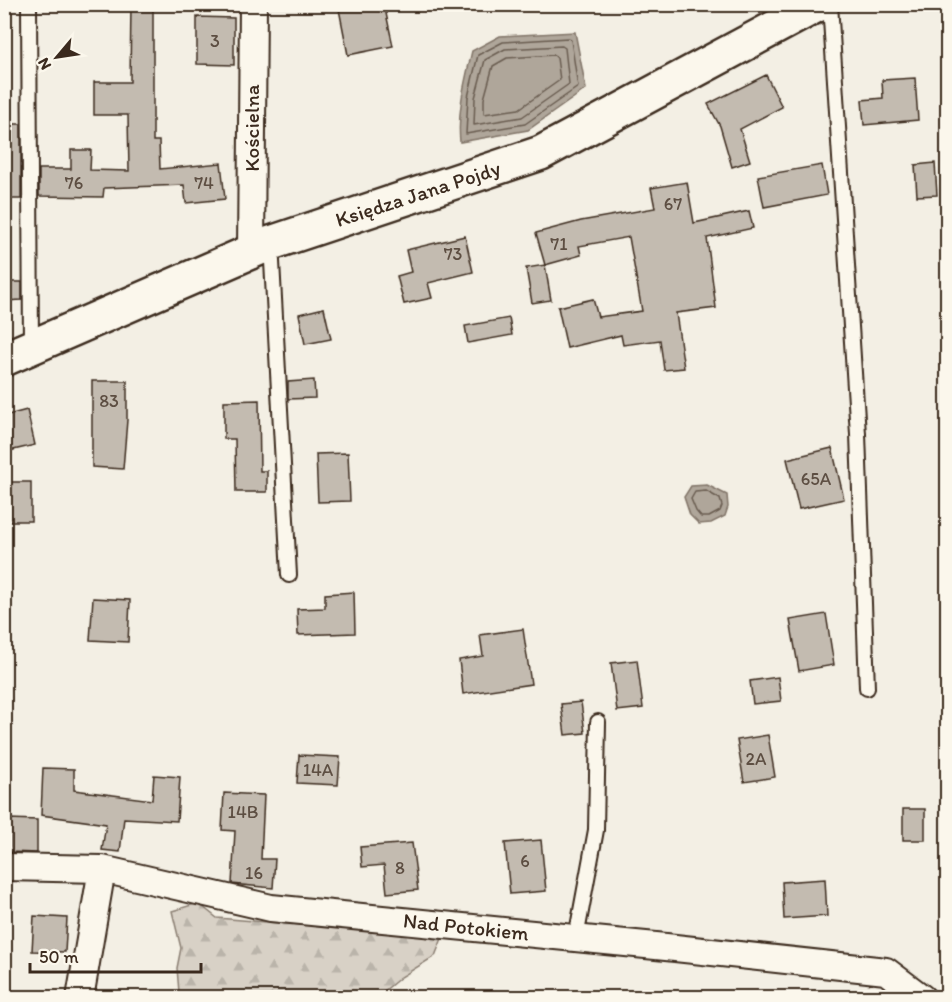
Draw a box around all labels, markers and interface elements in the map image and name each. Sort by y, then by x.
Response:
north arrow [27,27,87,87]
house number: 3 [210,30,220,52]
text: N [33,55,55,73]
street label: Kościelna [239,84,264,172]
street label: Księdza Jana Pojdy [332,155,504,232]
house number: 76 [65,172,83,194]
house number: 74 [194,172,214,194]
house number: 67 [664,193,682,215]
house number: 71 [550,233,568,255]
house number: 73 [444,243,463,265]
house number: 83 [99,390,119,412]
house number: 65A [801,468,832,490]
house number: 2A [746,748,767,770]
house number: 14A [303,759,334,781]
house number: 14B [228,801,258,823]
house number: 6 [520,850,530,872]
house number: 8 [395,857,405,879]
house number: 16 [245,862,263,884]
street label: Nad Potokiem [402,907,531,946]
scale bar [30,936,201,974]
text: 50 m [39,946,79,968]

